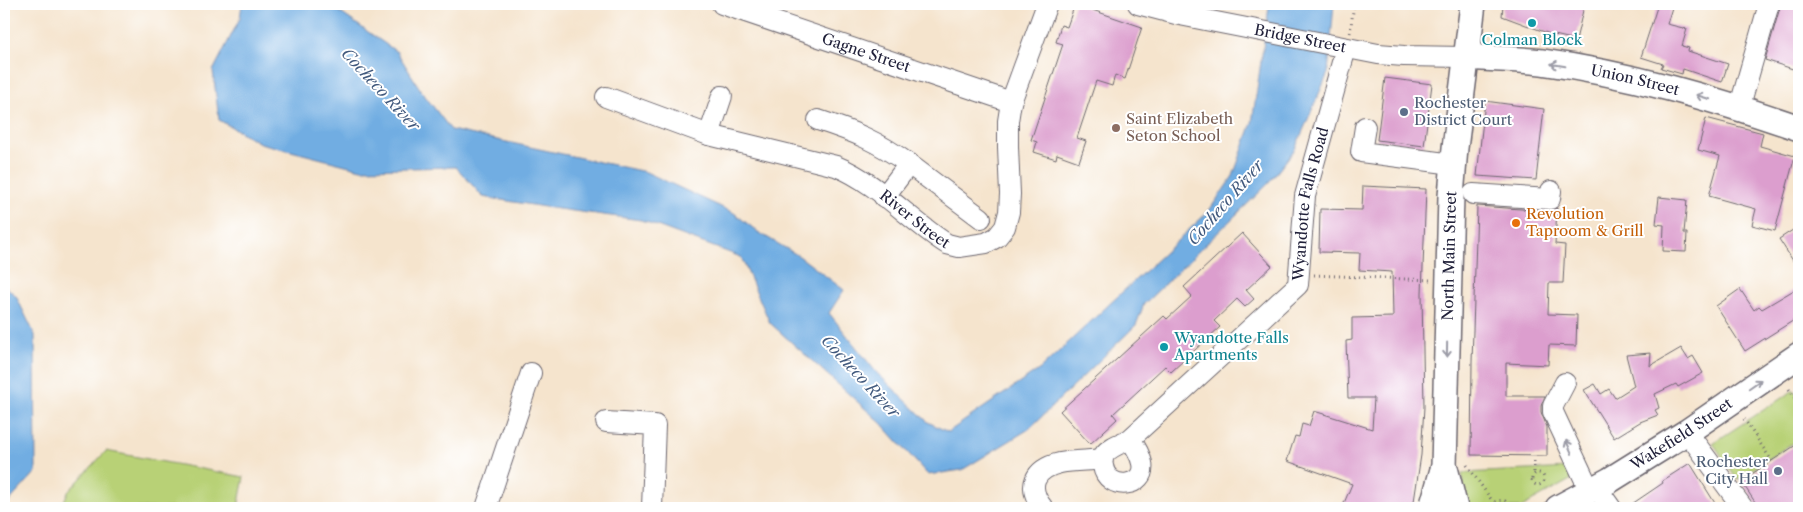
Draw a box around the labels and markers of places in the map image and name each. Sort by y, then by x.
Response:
marker: Colman Block [1526,17,1538,29]
place label: Colman Block [1481,30,1584,49]
place label: Rochester District Court [1414,93,1513,129]
marker: Rochester District Court [1398,106,1410,118]
place label: Saint Elizabeth Seton School [1126,109,1234,145]
marker: Saint Elizabeth Seton School [1110,122,1122,134]
place label: Revolution Taproom & Grill [1526,204,1644,240]
marker: Revolution Taproom & Grill [1510,217,1522,229]
place label: Wyandotte Falls Apartments [1173,328,1289,364]
marker: Wyandotte Falls Apartments [1158,341,1170,353]
place label: Rochester City Hall [1696,452,1769,488]
marker: Rochester City Hall [1772,465,1784,477]

